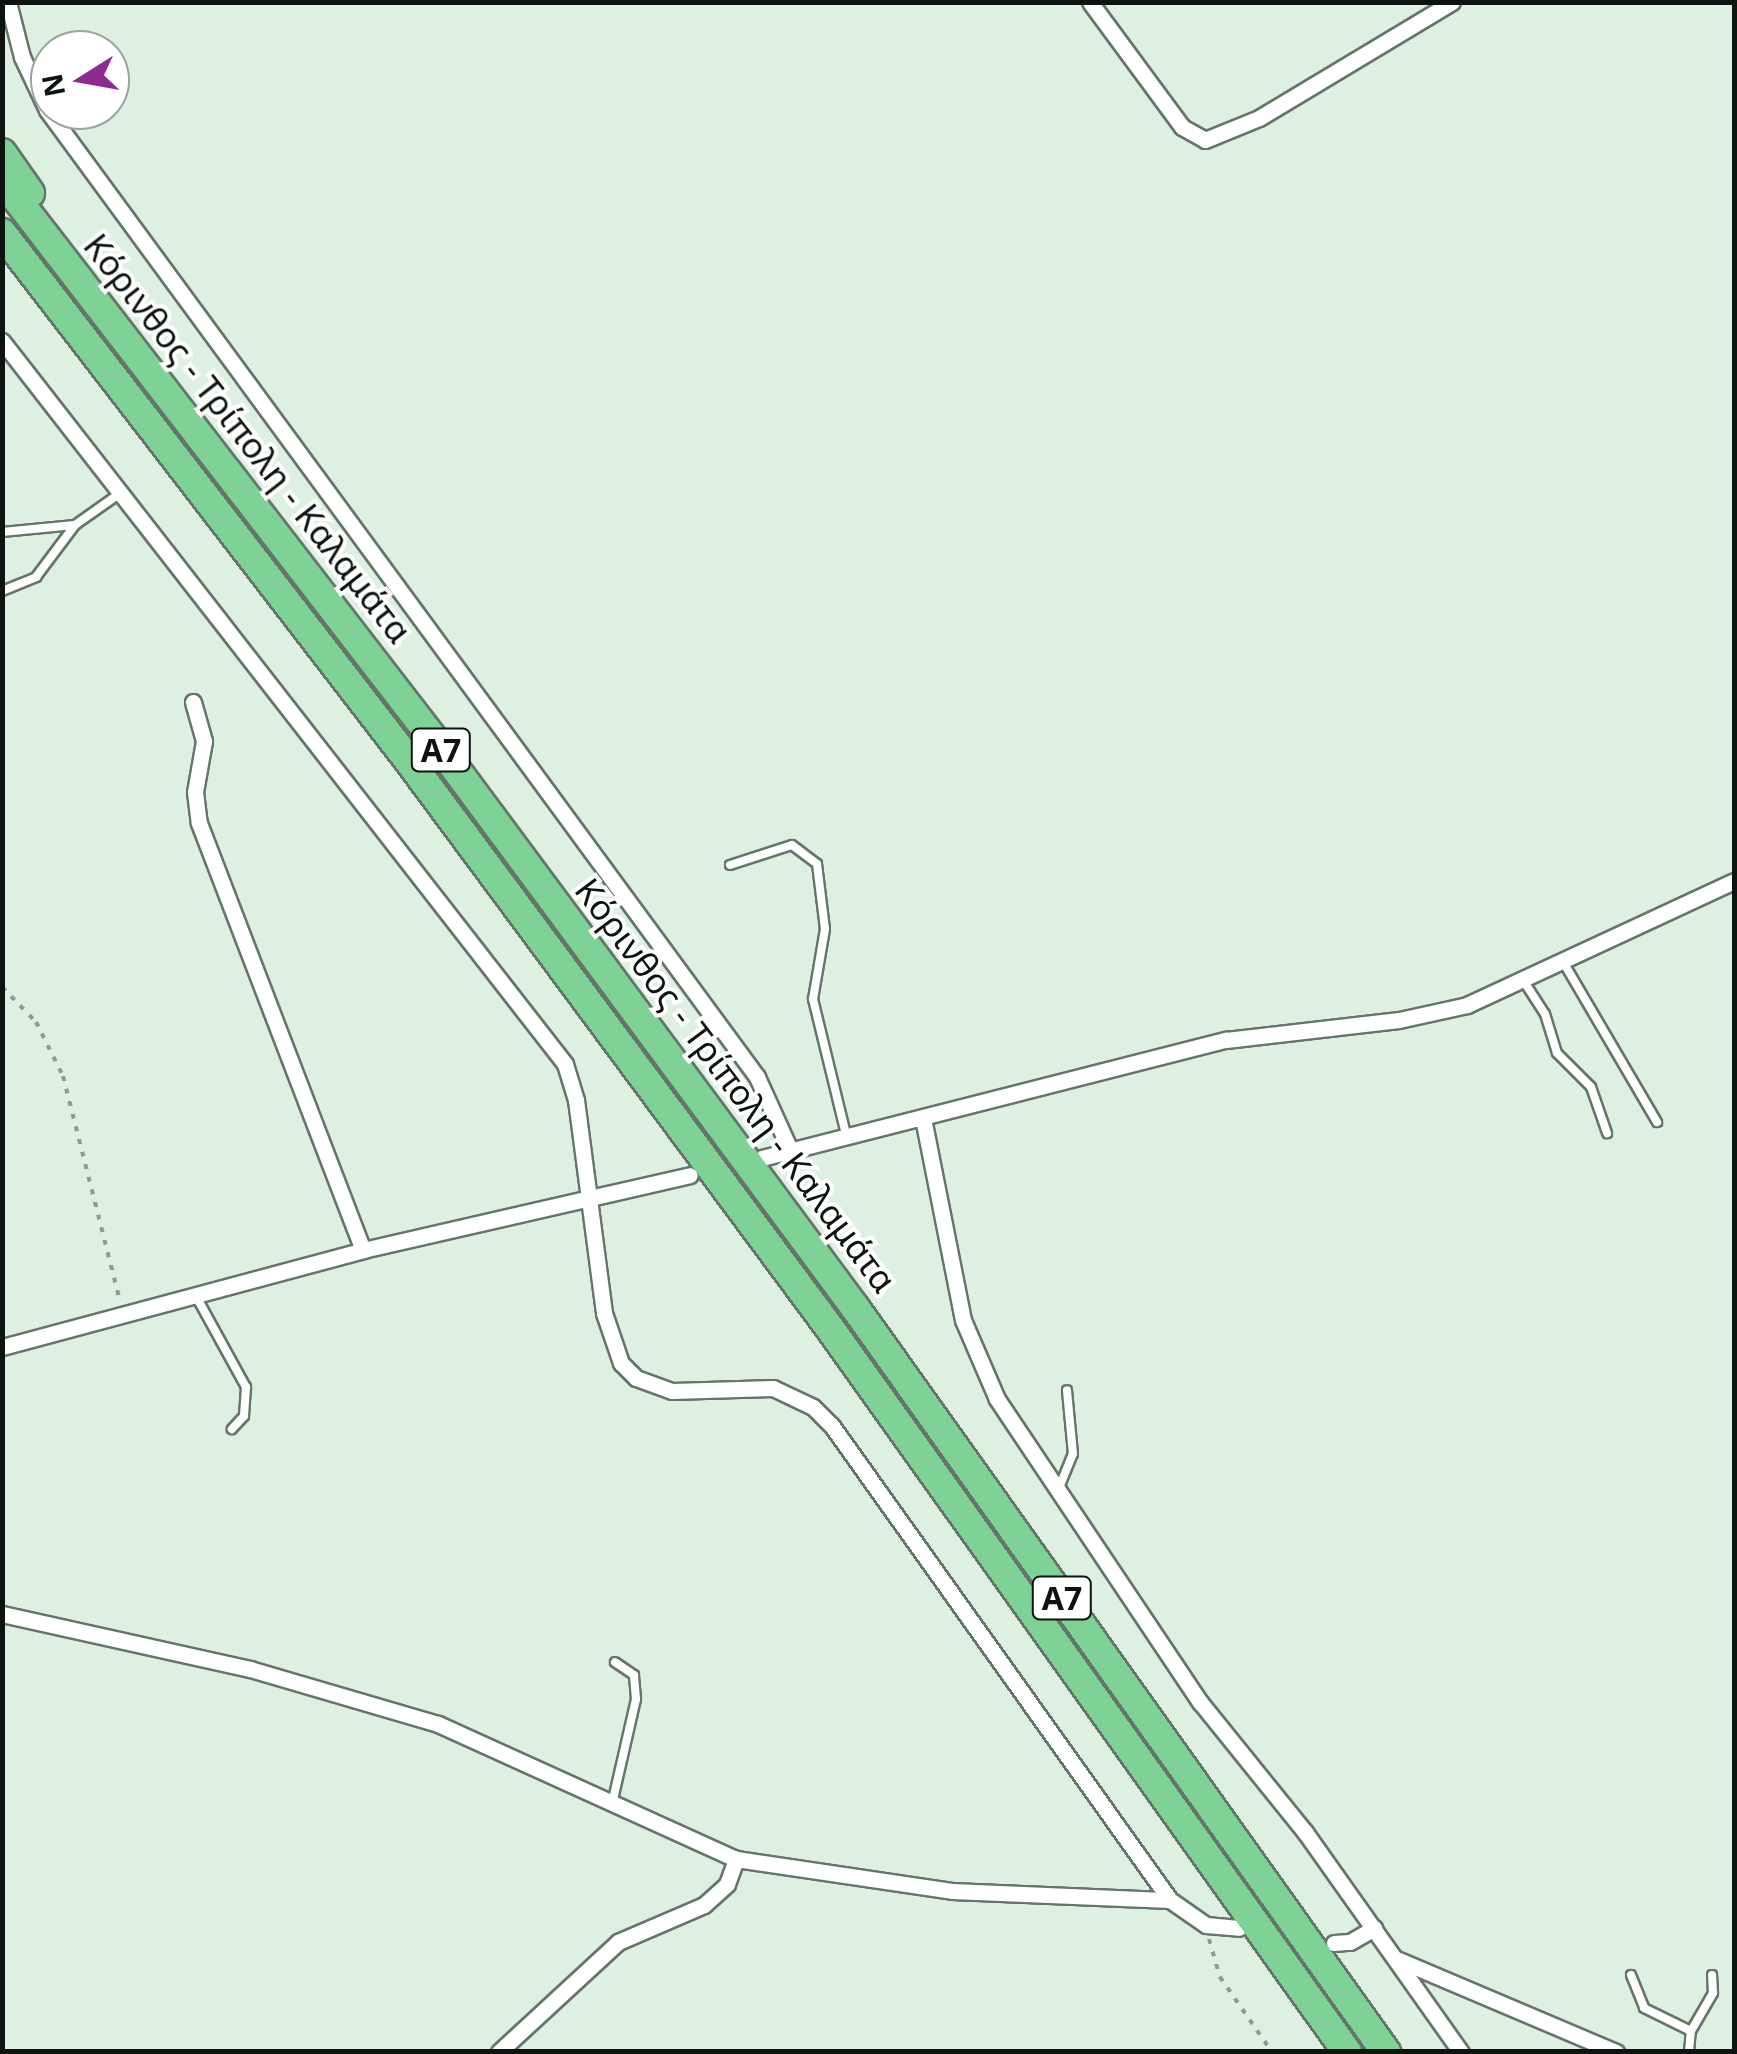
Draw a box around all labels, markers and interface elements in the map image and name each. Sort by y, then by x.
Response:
north arrow [30,30,130,130]
text: N [32,71,73,100]
street label: Κόρινθος - Τρίπολη - Καλαμάτα [75,225,421,651]
road number: Α7 [408,723,474,777]
street label: Κόρινθος - Τρίπολη - Καλαμάτα [567,870,905,1300]
road number: Α7 [1030,1571,1094,1625]

